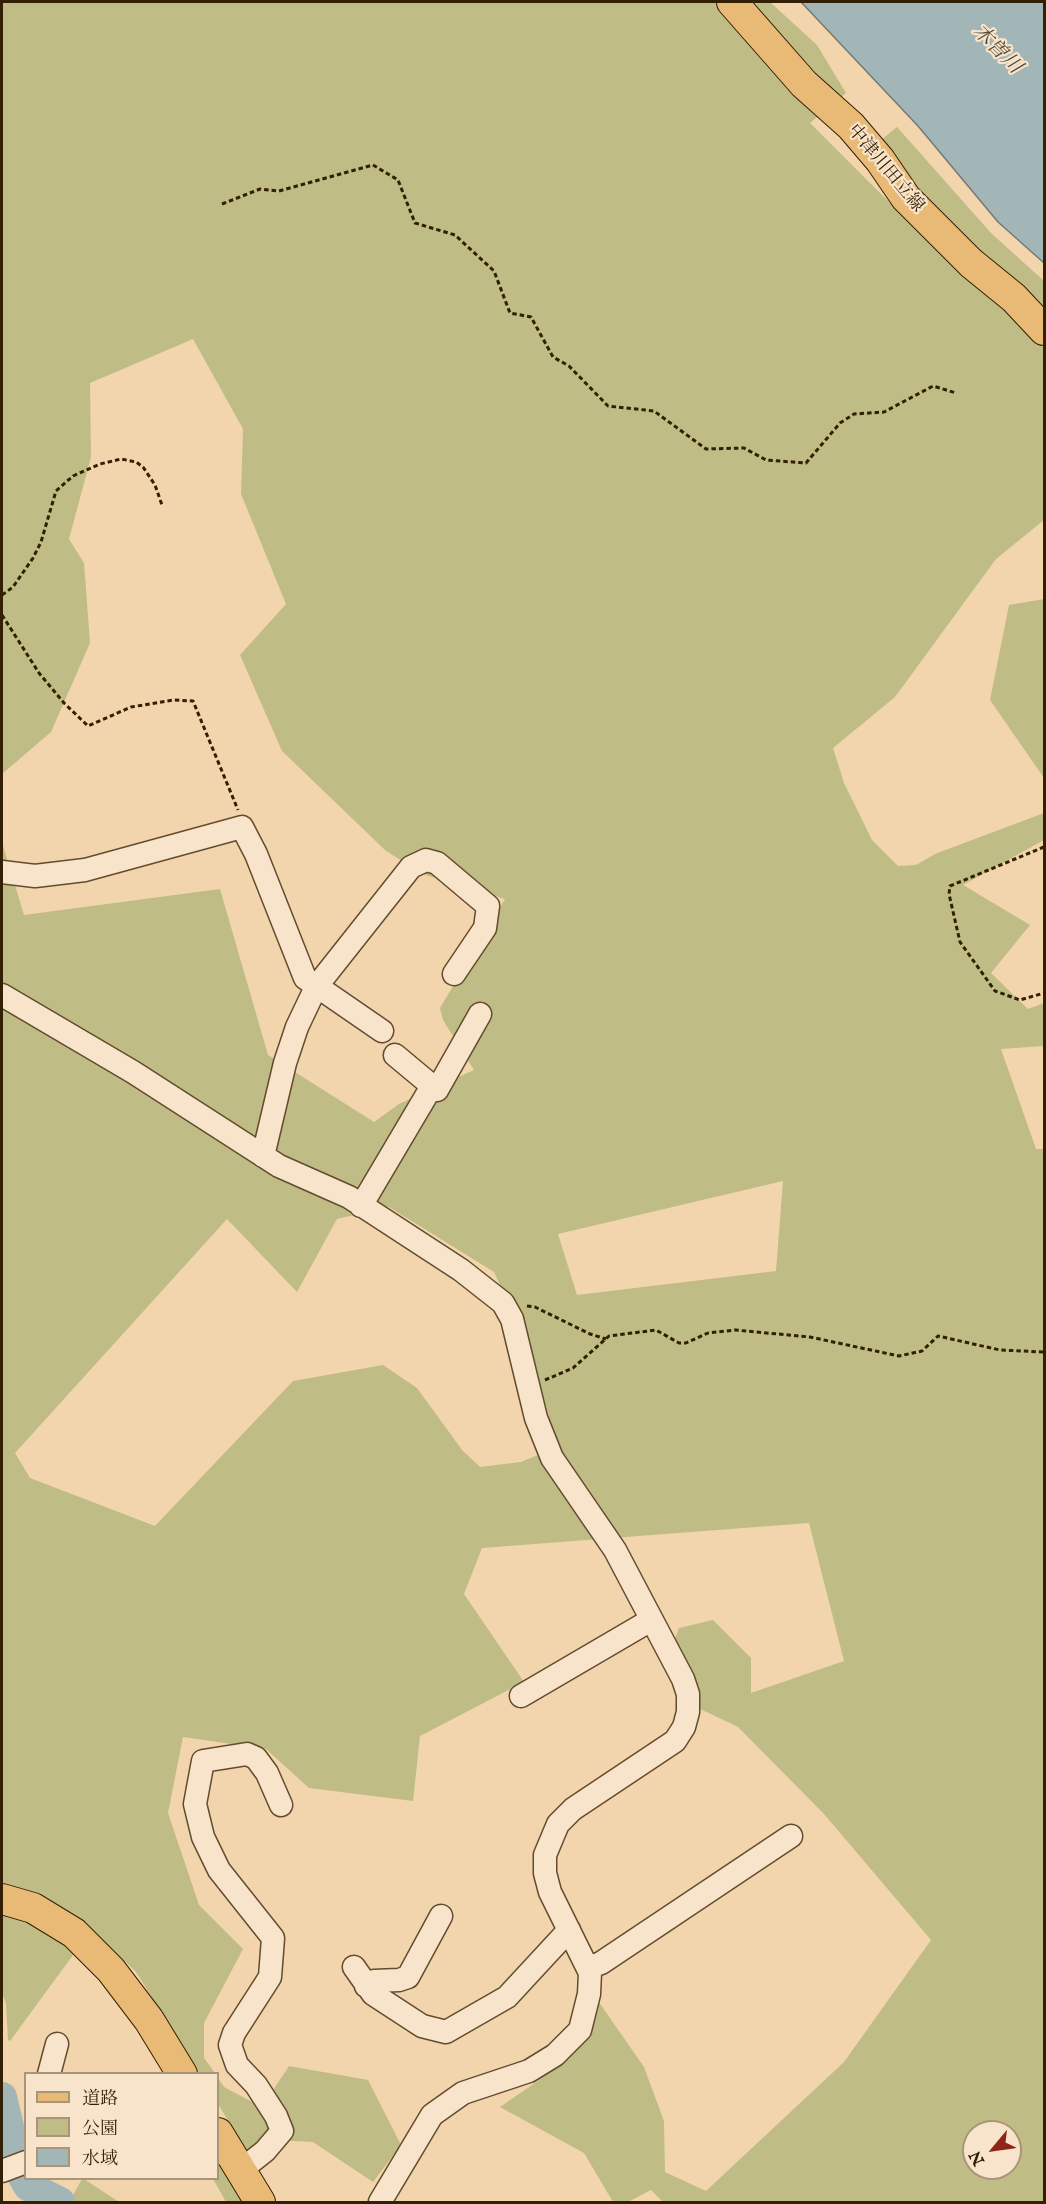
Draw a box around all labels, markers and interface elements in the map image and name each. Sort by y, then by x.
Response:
water label: 木曽川 [966,20,1026,80]
street label: 中津川田立線 [842,121,928,217]
legend [24,2072,219,2180]
text: 道路 [82,2088,118,2111]
text: 公園 [82,2118,118,2141]
north arrow [962,2120,1022,2180]
text: N [966,2147,990,2169]
text: 水域 [82,2148,118,2171]

